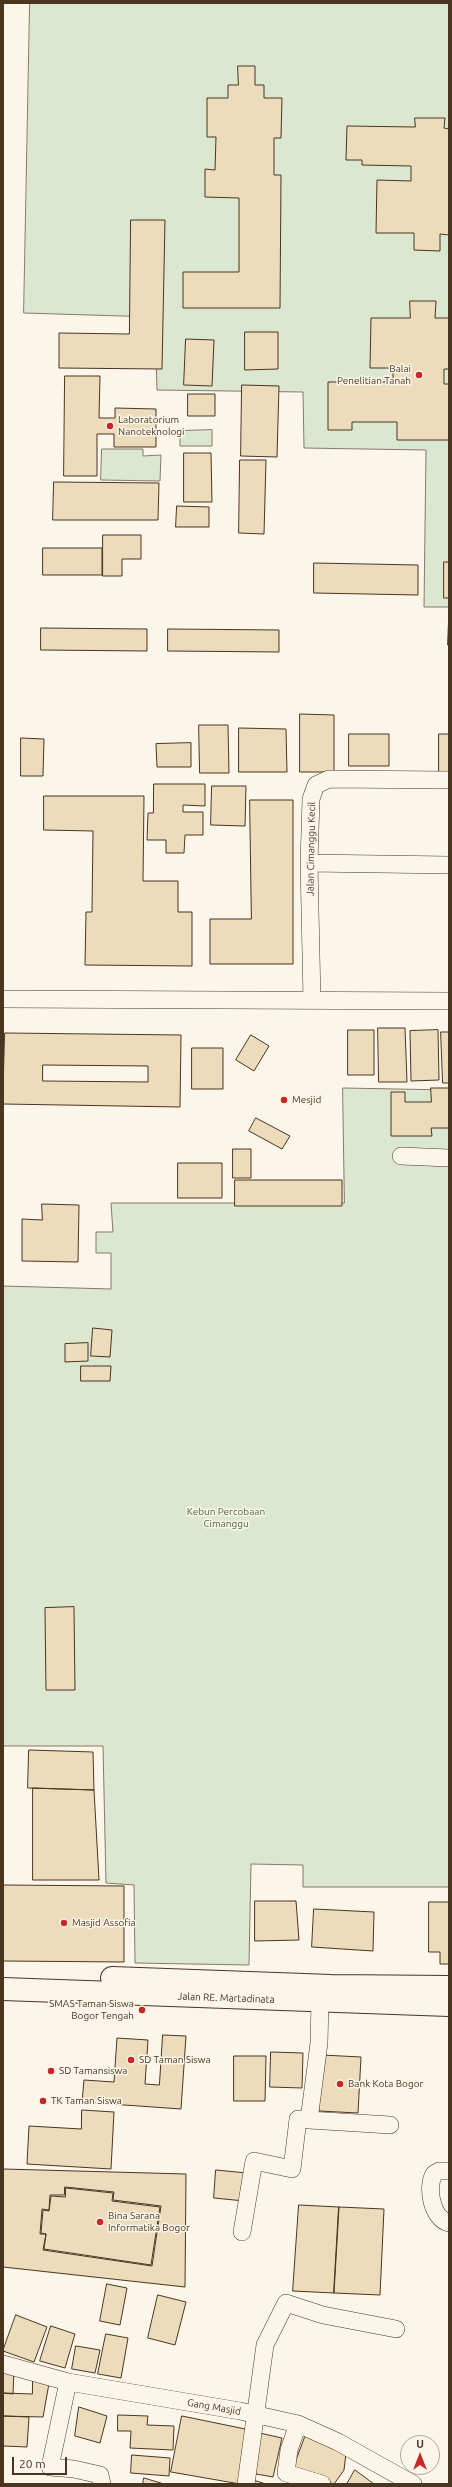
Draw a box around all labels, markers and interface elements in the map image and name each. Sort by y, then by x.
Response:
place label: Balai Penelitian Tanah [337,363,411,386]
marker: Balai Penelitian Tanah [414,370,424,380]
place label: Laboratorium Nanoteknologi [118,414,185,438]
marker: Laboratorium Nanoteknologi [105,421,115,431]
street label: Jalan Cimanggu Kecil [304,802,318,896]
place label: Mesjid [292,1094,321,1106]
marker: Mesjid [279,1095,289,1105]
park label: Kebun Percobaan Cimanggu [187,1506,265,1530]
place label: Masjid Assofia [72,1917,136,1929]
marker: Masjid Assofia [59,1918,69,1928]
street label: Jalan RE. Martadinata [177,1990,275,2006]
place label: SMAS Taman Siswa Bogor Tengah [49,1998,134,2022]
marker: SMAS Taman Siswa Bogor Tengah [137,2005,147,2015]
place label: SD Taman Siswa [139,2054,211,2066]
marker: SD Taman Siswa [126,2055,136,2065]
place label: SD Tamansiswa [59,2065,127,2077]
marker: SD Tamansiswa [46,2066,56,2076]
place label: Bank Kota Bogor [348,2078,423,2090]
marker: Bank Kota Bogor [335,2079,345,2089]
place label: TK Taman Siswa [51,2095,122,2107]
marker: TK Taman Siswa [38,2096,48,2106]
place label: Bina Sarana Informatika Bogor [108,2210,190,2234]
marker: Bina Sarana Informatika Bogor [95,2217,105,2227]
street label: Gang Masjid [186,2396,242,2418]
north arrow [400,2435,440,2475]
text: U [416,2438,424,2450]
scale bar [14,2449,69,2475]
text: 20 m [19,2457,46,2470]

